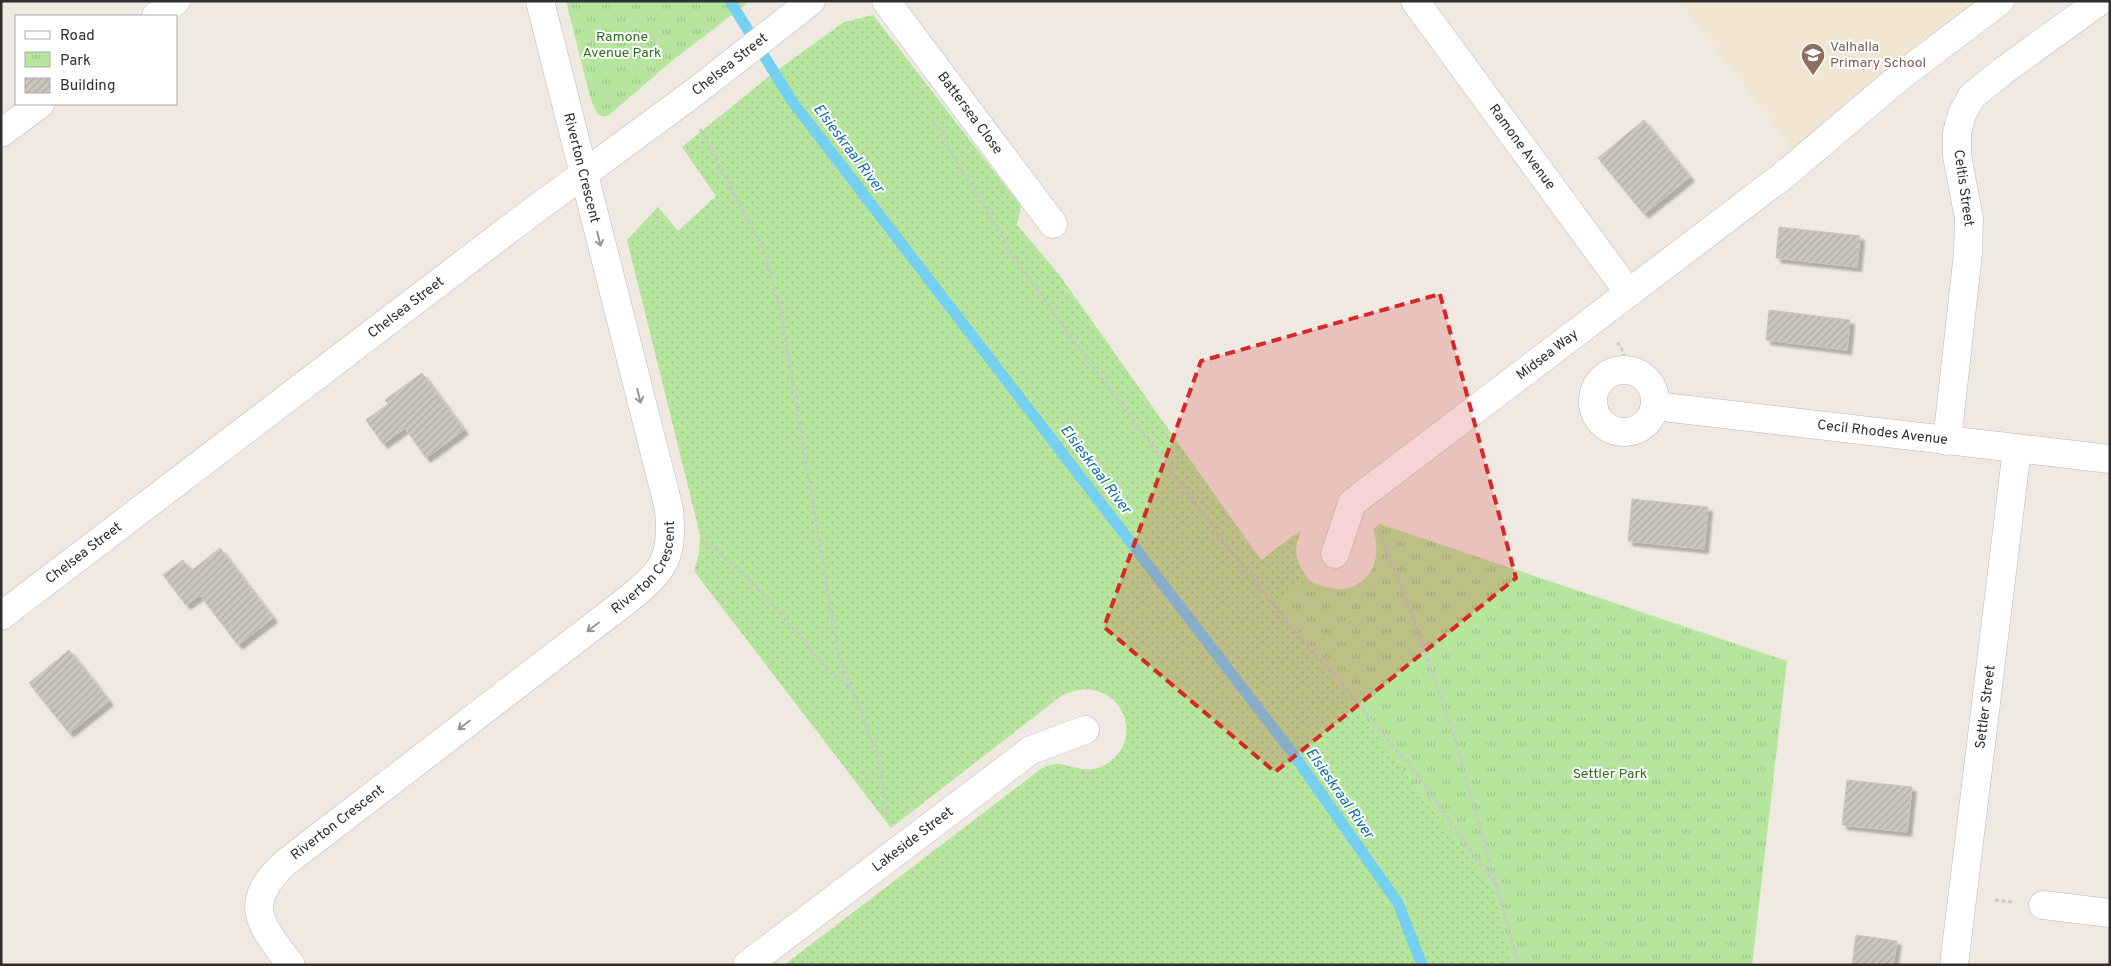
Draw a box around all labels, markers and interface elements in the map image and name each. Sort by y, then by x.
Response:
legend [15,15,178,105]
text: Road [60,27,95,46]
park label: Ramone Avenue Park [583,29,662,62]
street label: Chelsea Street [689,30,771,100]
place label: Valhalla Primary School [1830,39,1926,72]
school or university icon: Valhalla Primary School [1800,42,1826,76]
text: Park [60,52,91,71]
street label: Battersea Close [934,68,1006,158]
text: Building [60,77,115,96]
water label: Elsieskraal River [808,101,889,198]
street label: Ramone Avenue [1485,101,1559,193]
street label: Riverton Crescent [559,111,603,225]
street label: Celtis Street [1949,149,1977,227]
one-way arrow [595,230,604,246]
street label: Chelsea Street [364,273,448,342]
street label: Midsea Way [1513,326,1582,384]
one-way arrow [635,388,645,404]
street label: Cecil Rhodes Avenue [1816,416,1949,449]
water label: Elsieskraal River [1055,422,1136,519]
street label: Chelsea Street [42,518,125,587]
street label: Riverton Crescent [608,520,679,618]
one-way arrow [587,621,600,632]
street label: Settler Street [1972,664,1999,750]
one-way arrow [458,720,471,731]
water label: Elsieskraal River [1301,745,1378,844]
park label: Settler Park [1573,766,1647,783]
street label: Riverton Crescent [287,781,388,864]
street label: Lakeside Street [869,803,957,876]

